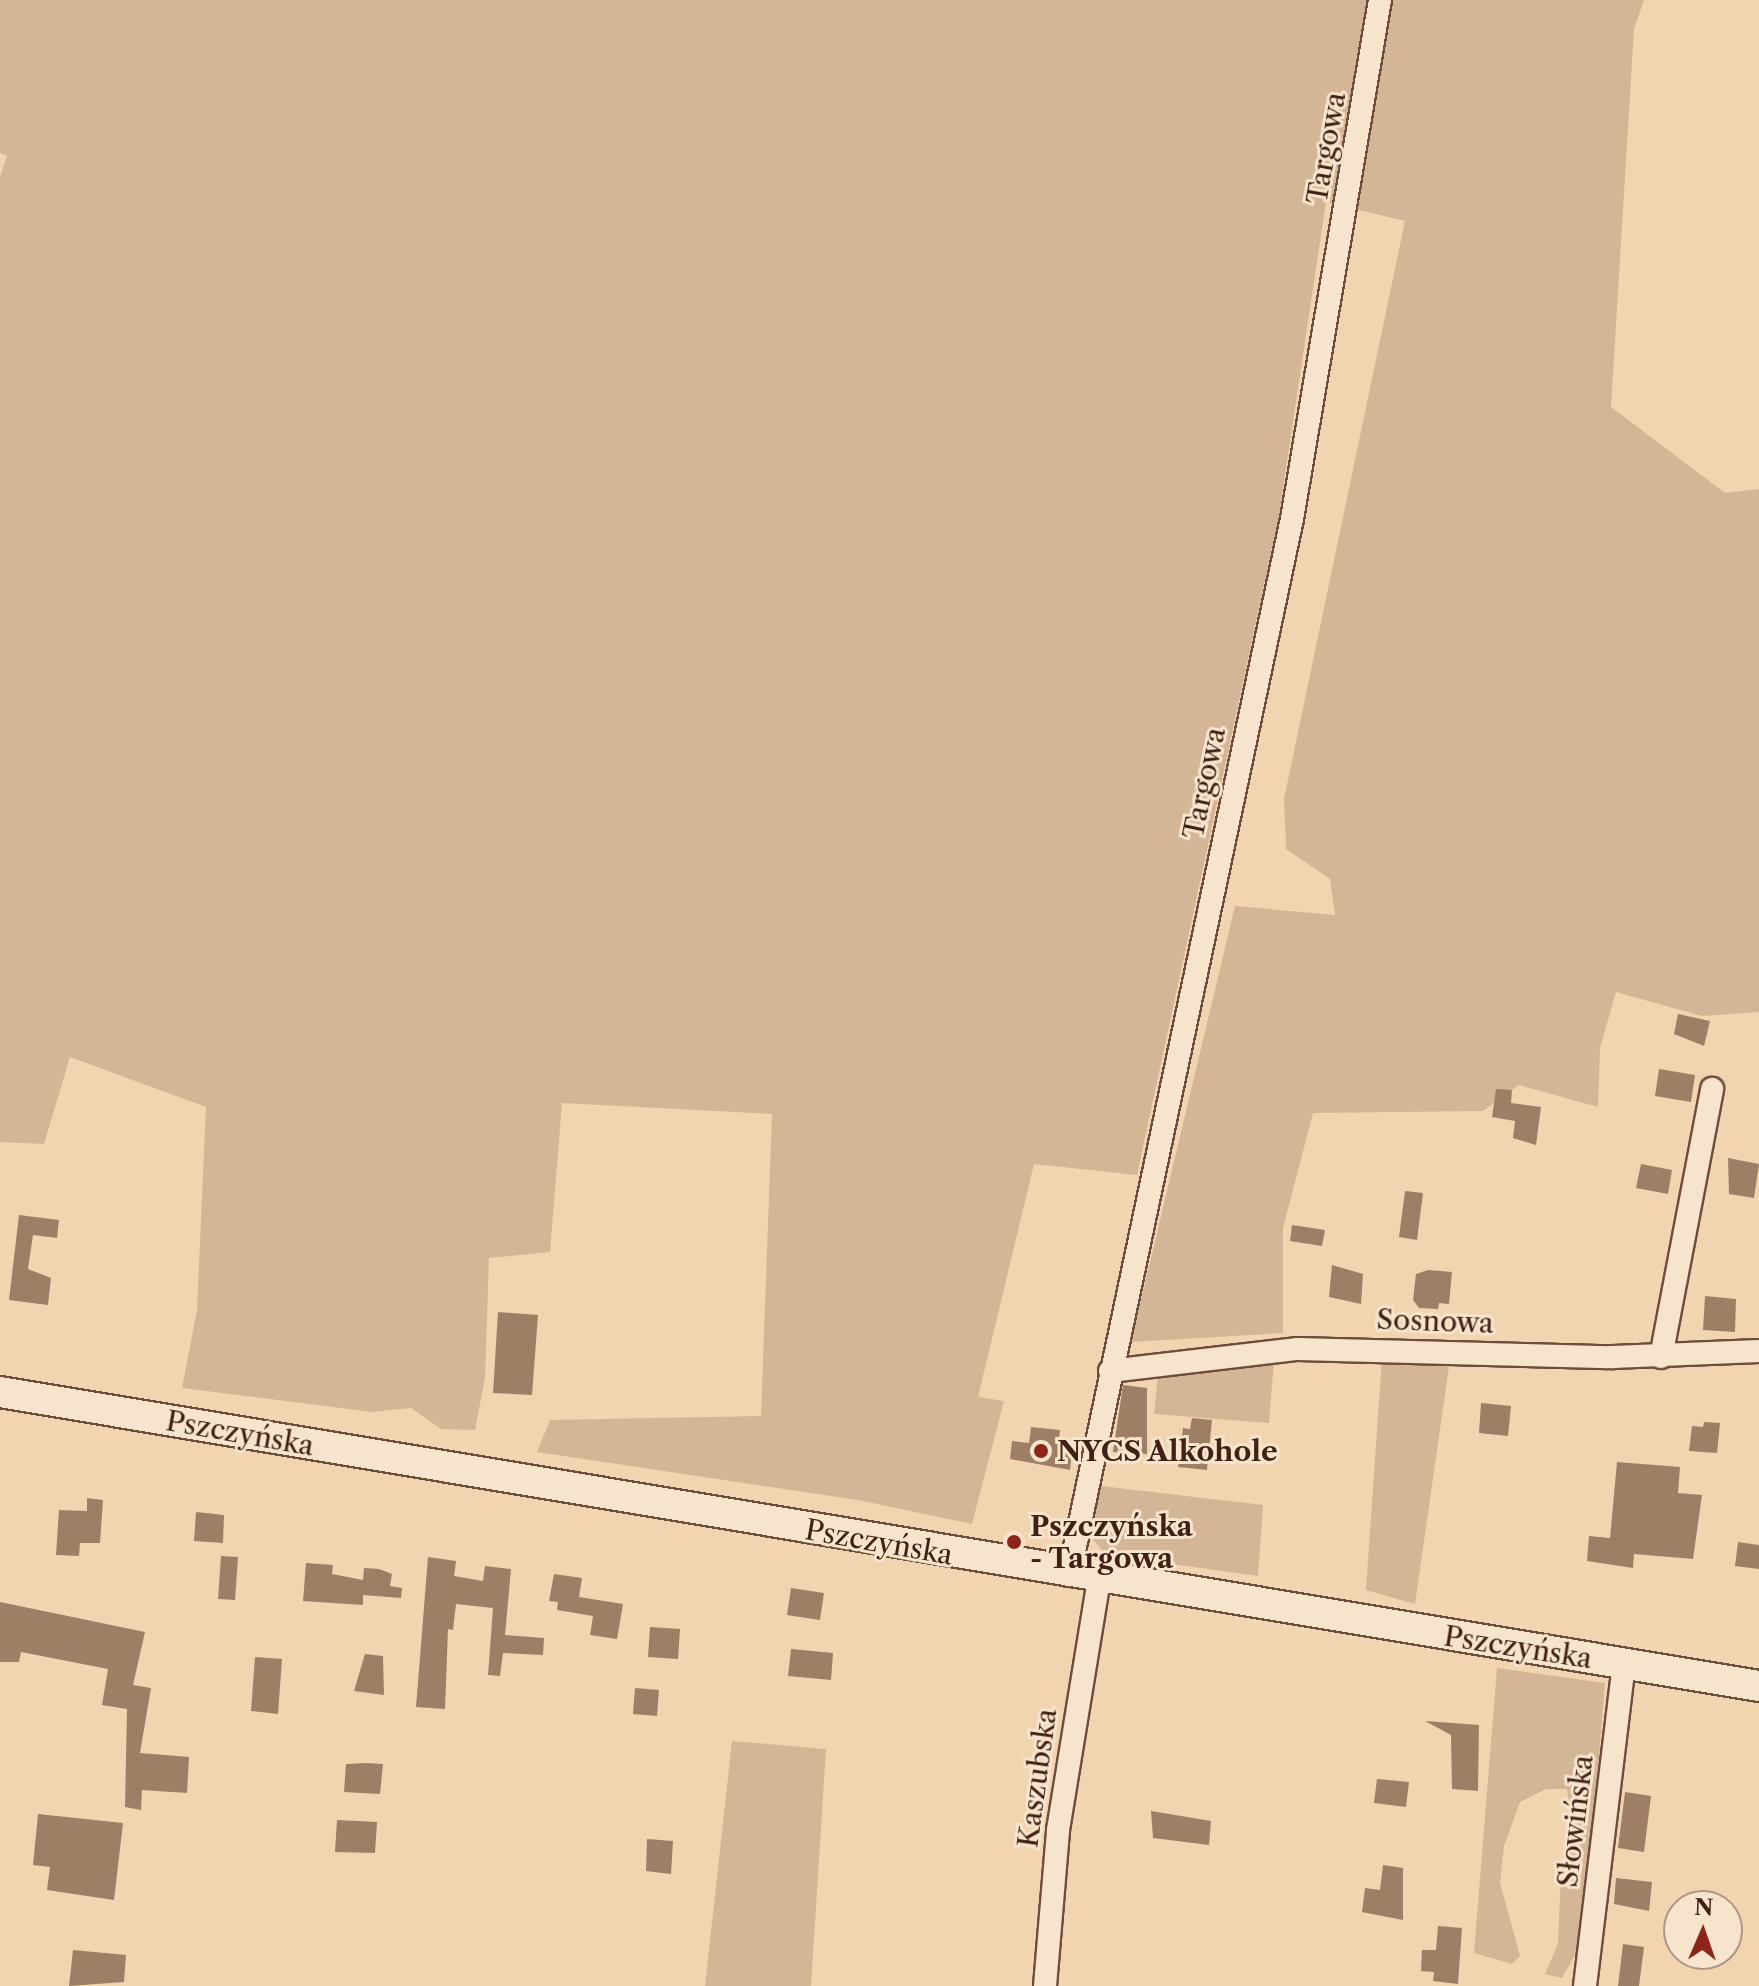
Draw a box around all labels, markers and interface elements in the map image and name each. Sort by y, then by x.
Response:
street label: Targowa [1300,89,1352,207]
street label: Targowa [1176,724,1232,842]
street label: Sosnowa [1376,1302,1494,1340]
street label: Pszczyńska [164,1403,316,1463]
place label: NYCS Alkohole [1057,1434,1279,1468]
marker: NYCS Alkohole [1032,1442,1050,1460]
place label: Pszczyńska - Targowa [1030,1509,1193,1575]
street label: Pszczyńska [803,1512,955,1572]
marker: Pszczyńska - Targowa [1005,1533,1023,1551]
street label: Pszczyńska [1442,1619,1594,1675]
street label: Kaszubska [1011,1706,1063,1850]
street label: Słowińska [1550,1753,1600,1889]
north arrow [1663,1890,1743,1970]
text: N [1694,1894,1714,1921]

